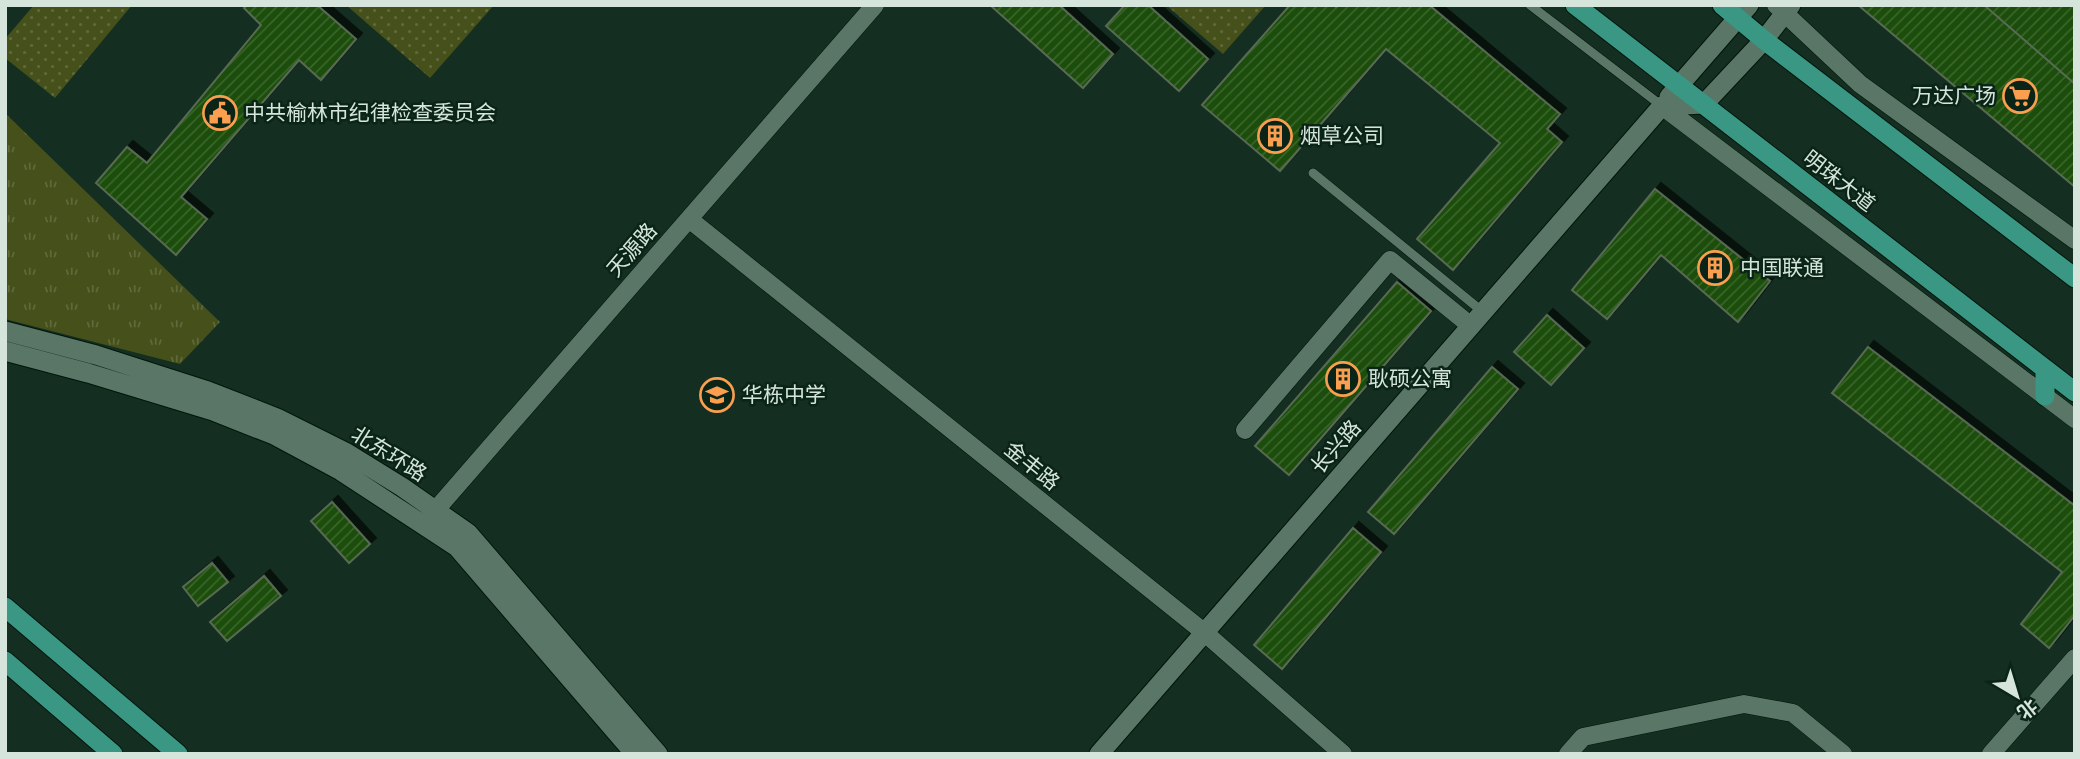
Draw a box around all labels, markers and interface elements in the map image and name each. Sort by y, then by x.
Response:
supermarket icon: 万达广场 [2001,77,2039,115]
place label: 万达广场 [1912,83,1996,109]
public building icon: 中共榆林市纪律检查委员会 [201,94,239,132]
place label: 中共榆林市纪律检查委员会 [244,100,496,126]
building icon: 烟草公司 [1256,117,1294,155]
place label: 烟草公司 [1300,123,1384,149]
street label: 明珠大道 [1798,145,1880,217]
street label: 天源路 [602,218,662,282]
building icon: 中国联通 [1696,249,1734,287]
place label: 中国联通 [1740,255,1824,281]
building icon: 耿硕公寓 [1324,360,1362,398]
place label: 耿硕公寓 [1368,366,1452,392]
school or university icon: 华栋中学 [698,376,736,414]
place label: 华栋中学 [742,382,826,408]
street label: 长兴路 [1306,415,1366,479]
street label: 北东环路 [346,421,432,487]
street label: 金丰路 [999,436,1065,496]
north arrow [1982,661,2052,731]
text: 北 [2013,694,2042,724]

